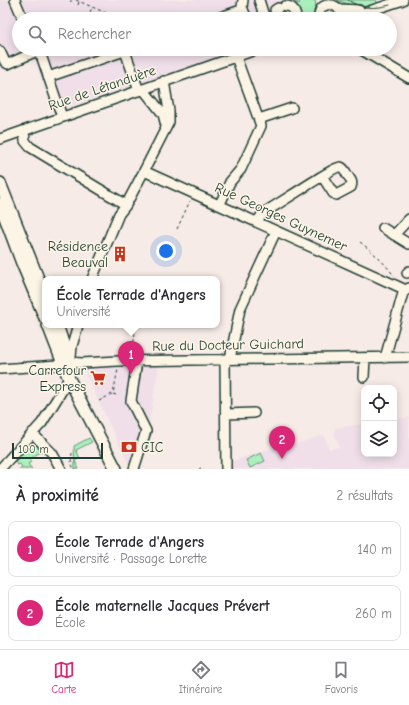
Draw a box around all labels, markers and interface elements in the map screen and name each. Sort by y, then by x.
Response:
search box [12,12,397,56]
icon: search [26,23,48,45]
text: Rechercher [58,25,131,43]
street label: Rue de Létanduère [46,62,158,114]
street label: Rue Georges Guynemer [212,179,350,255]
place label: Résidence Beauval [48,238,108,271]
your location [156,241,176,261]
building icon: Résidence Beauval [111,245,129,263]
popup [42,276,220,328]
text: École Terrade d'Angers [56,286,206,304]
text: Université [56,304,111,319]
street label: Rue du Docteur Guichard [152,335,304,355]
pin: 1 [118,341,144,374]
place label: Carrefour Express [29,362,86,395]
supermarket icon: Carrefour Express [89,369,107,387]
map controls [361,385,397,457]
button: locate [361,385,397,421]
button: layers [361,421,397,457]
pin: 2 [269,426,295,459]
bank icon: CIC [120,438,138,456]
place label: CIC [141,439,164,456]
scale bar [12,441,103,460]
text: 100 m [18,443,49,456]
text: À proximité [16,486,99,505]
text: 2 résultats [337,488,393,503]
text: École Terrade d'Angers [55,533,204,551]
text: 1 [27,542,33,557]
text: 140 m [358,542,392,557]
text: Université · Passage Lorette [55,551,207,566]
text: École maternelle Jacques Prévert [55,597,270,615]
text: 2 [27,606,33,621]
text: 260 m [355,606,392,621]
text: École [55,615,85,630]
tab: Carte [51,659,76,696]
tab: Itinéraire [179,659,222,696]
tab: Favoris [325,659,358,696]

